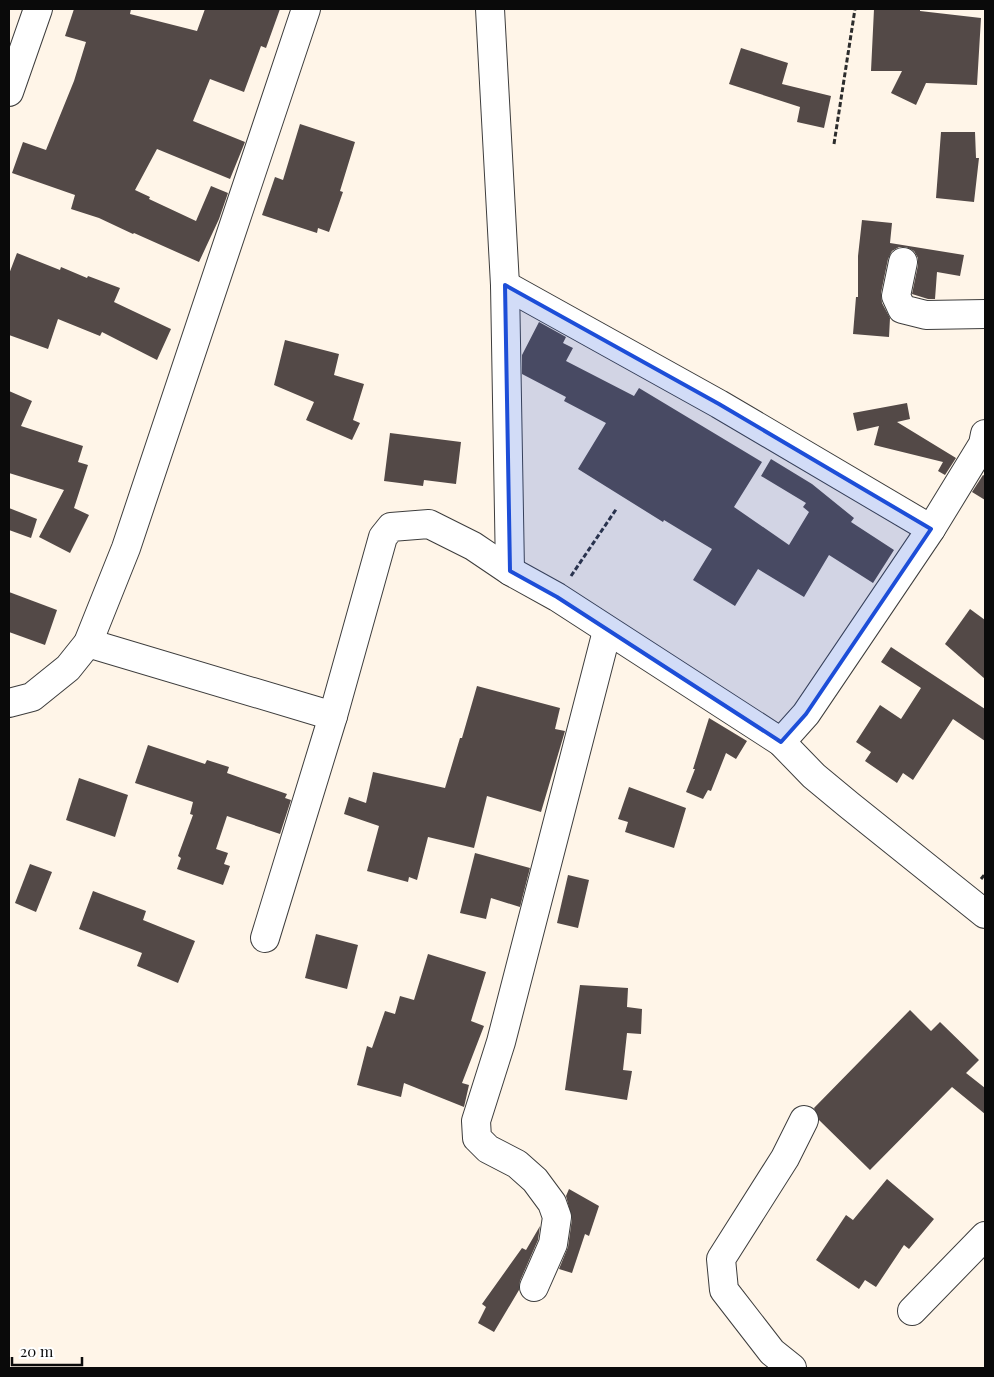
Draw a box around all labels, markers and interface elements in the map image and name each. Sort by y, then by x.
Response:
scale bar [12,1334,82,1366]
text: 20 m [20,1341,54,1361]

